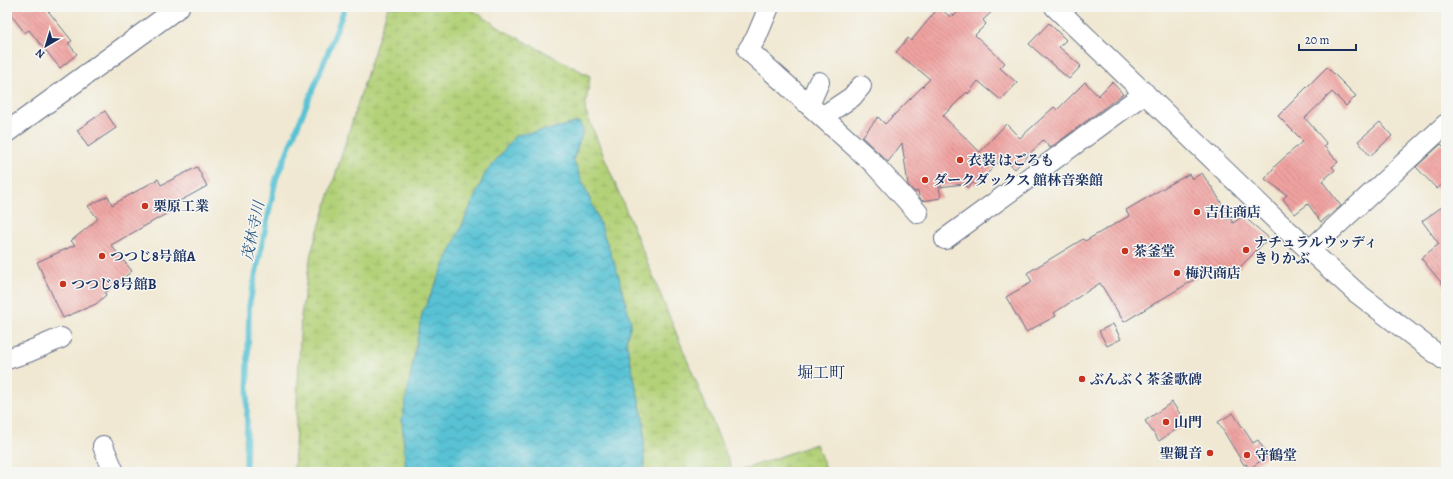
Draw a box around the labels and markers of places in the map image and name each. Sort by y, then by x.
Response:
place label: 衣装 はごろも [968,151,1054,170]
marker: 衣装 はごろも [955,155,965,165]
place label: ダークダックス 館林音楽館 [933,171,1103,190]
marker: ダークダックス 館林音楽館 [920,175,930,185]
place label: 栗原工業 [153,197,209,216]
marker: 栗原工業 [140,201,150,211]
place label: 吉住商店 [1205,203,1261,222]
marker: 吉住商店 [1192,207,1202,217]
place label: ナチュラルウッディ きりかぶ [1254,233,1378,268]
place label: 茶釜堂 [1133,242,1175,261]
marker: ナチュラルウッディ きりかぶ [1241,245,1251,255]
marker: 茶釜堂 [1120,246,1130,256]
place label: つつじ8号館A [110,247,196,266]
marker: つつじ8号館A [97,251,107,261]
place label: 梅沢商店 [1185,264,1241,283]
marker: 梅沢商店 [1172,268,1182,278]
place label: つつじ8号館B [71,275,157,294]
marker: つつじ8号館B [58,279,68,289]
place label: ぶんぶく茶釜歌碑 [1090,370,1202,389]
marker: ぶんぶく茶釜歌碑 [1077,374,1087,384]
place label: 山門 [1174,413,1202,432]
marker: 山門 [1161,417,1171,427]
place label: 聖観音 [1160,444,1202,463]
place label: 守鶴堂 [1255,446,1297,465]
marker: 聖観音 [1205,448,1215,458]
marker: 守鶴堂 [1242,450,1252,460]

